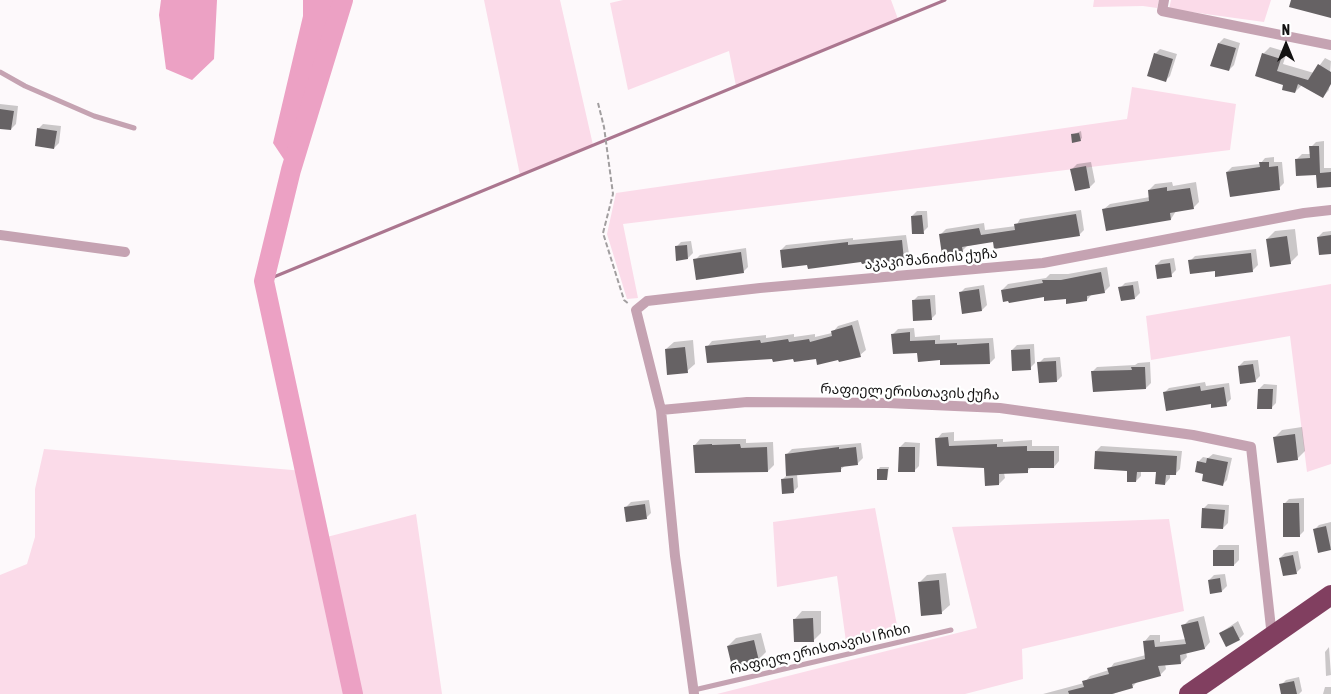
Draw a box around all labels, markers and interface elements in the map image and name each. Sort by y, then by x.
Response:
north arrow [1261,20,1311,70]
text: N [1282,22,1290,38]
street label: აკაკი შანიძის ქუჩა [864,245,998,273]
street label: რაფიელ ერისთავის ქუჩა [820,380,1000,404]
street label: რაფიელ ერისთავის I ჩიხი [728,620,912,678]

